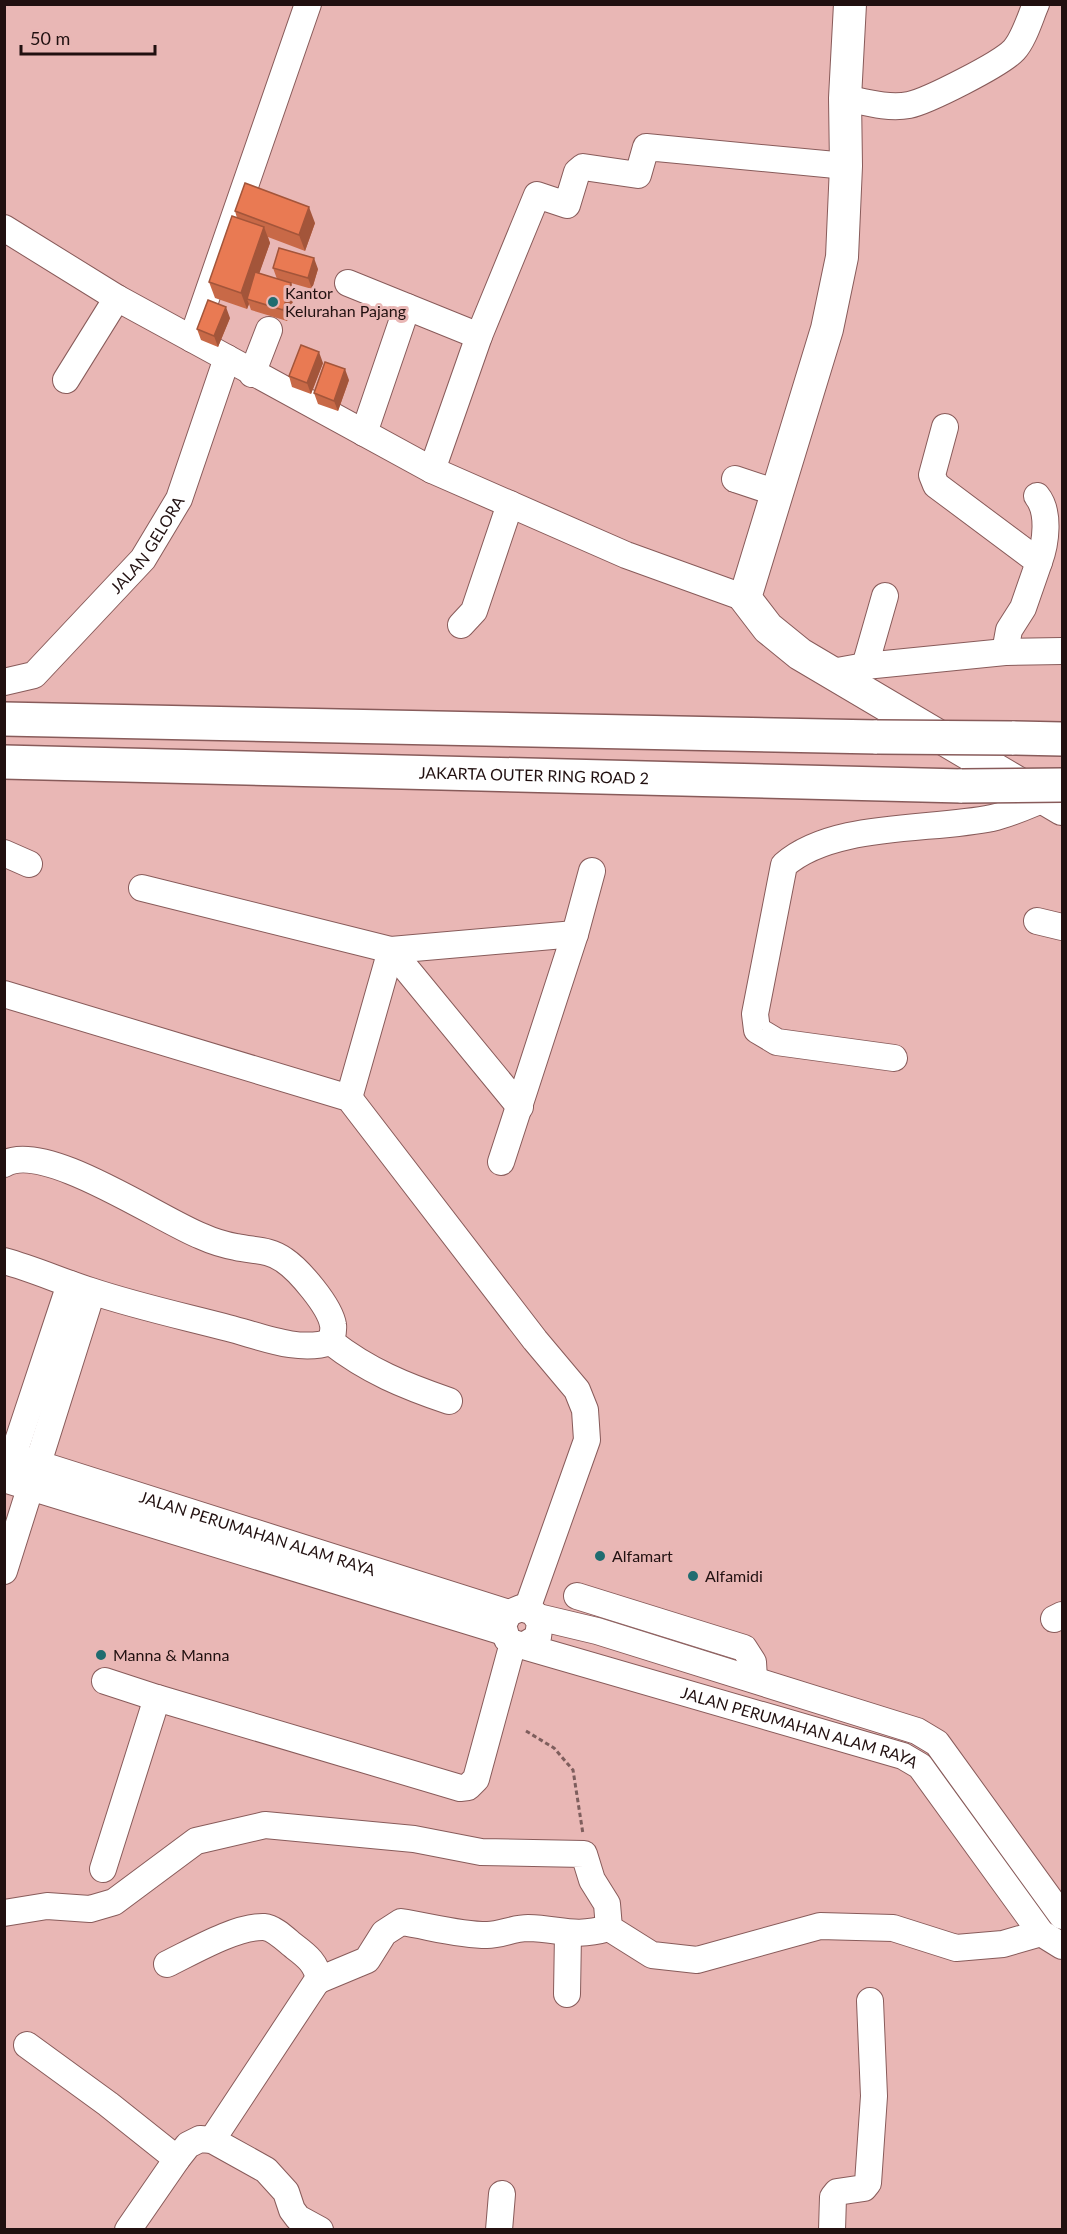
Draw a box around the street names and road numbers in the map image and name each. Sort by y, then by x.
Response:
street label: JALAN GELORA [106,492,188,597]
street label: JAKARTA OUTER RING ROAD 2 [419,762,649,787]
street label: JALAN PERUMAHAN ALAM RAYA [137,1487,378,1579]
street label: JALAN PERUMAHAN ALAM RAYA [679,1682,922,1772]

